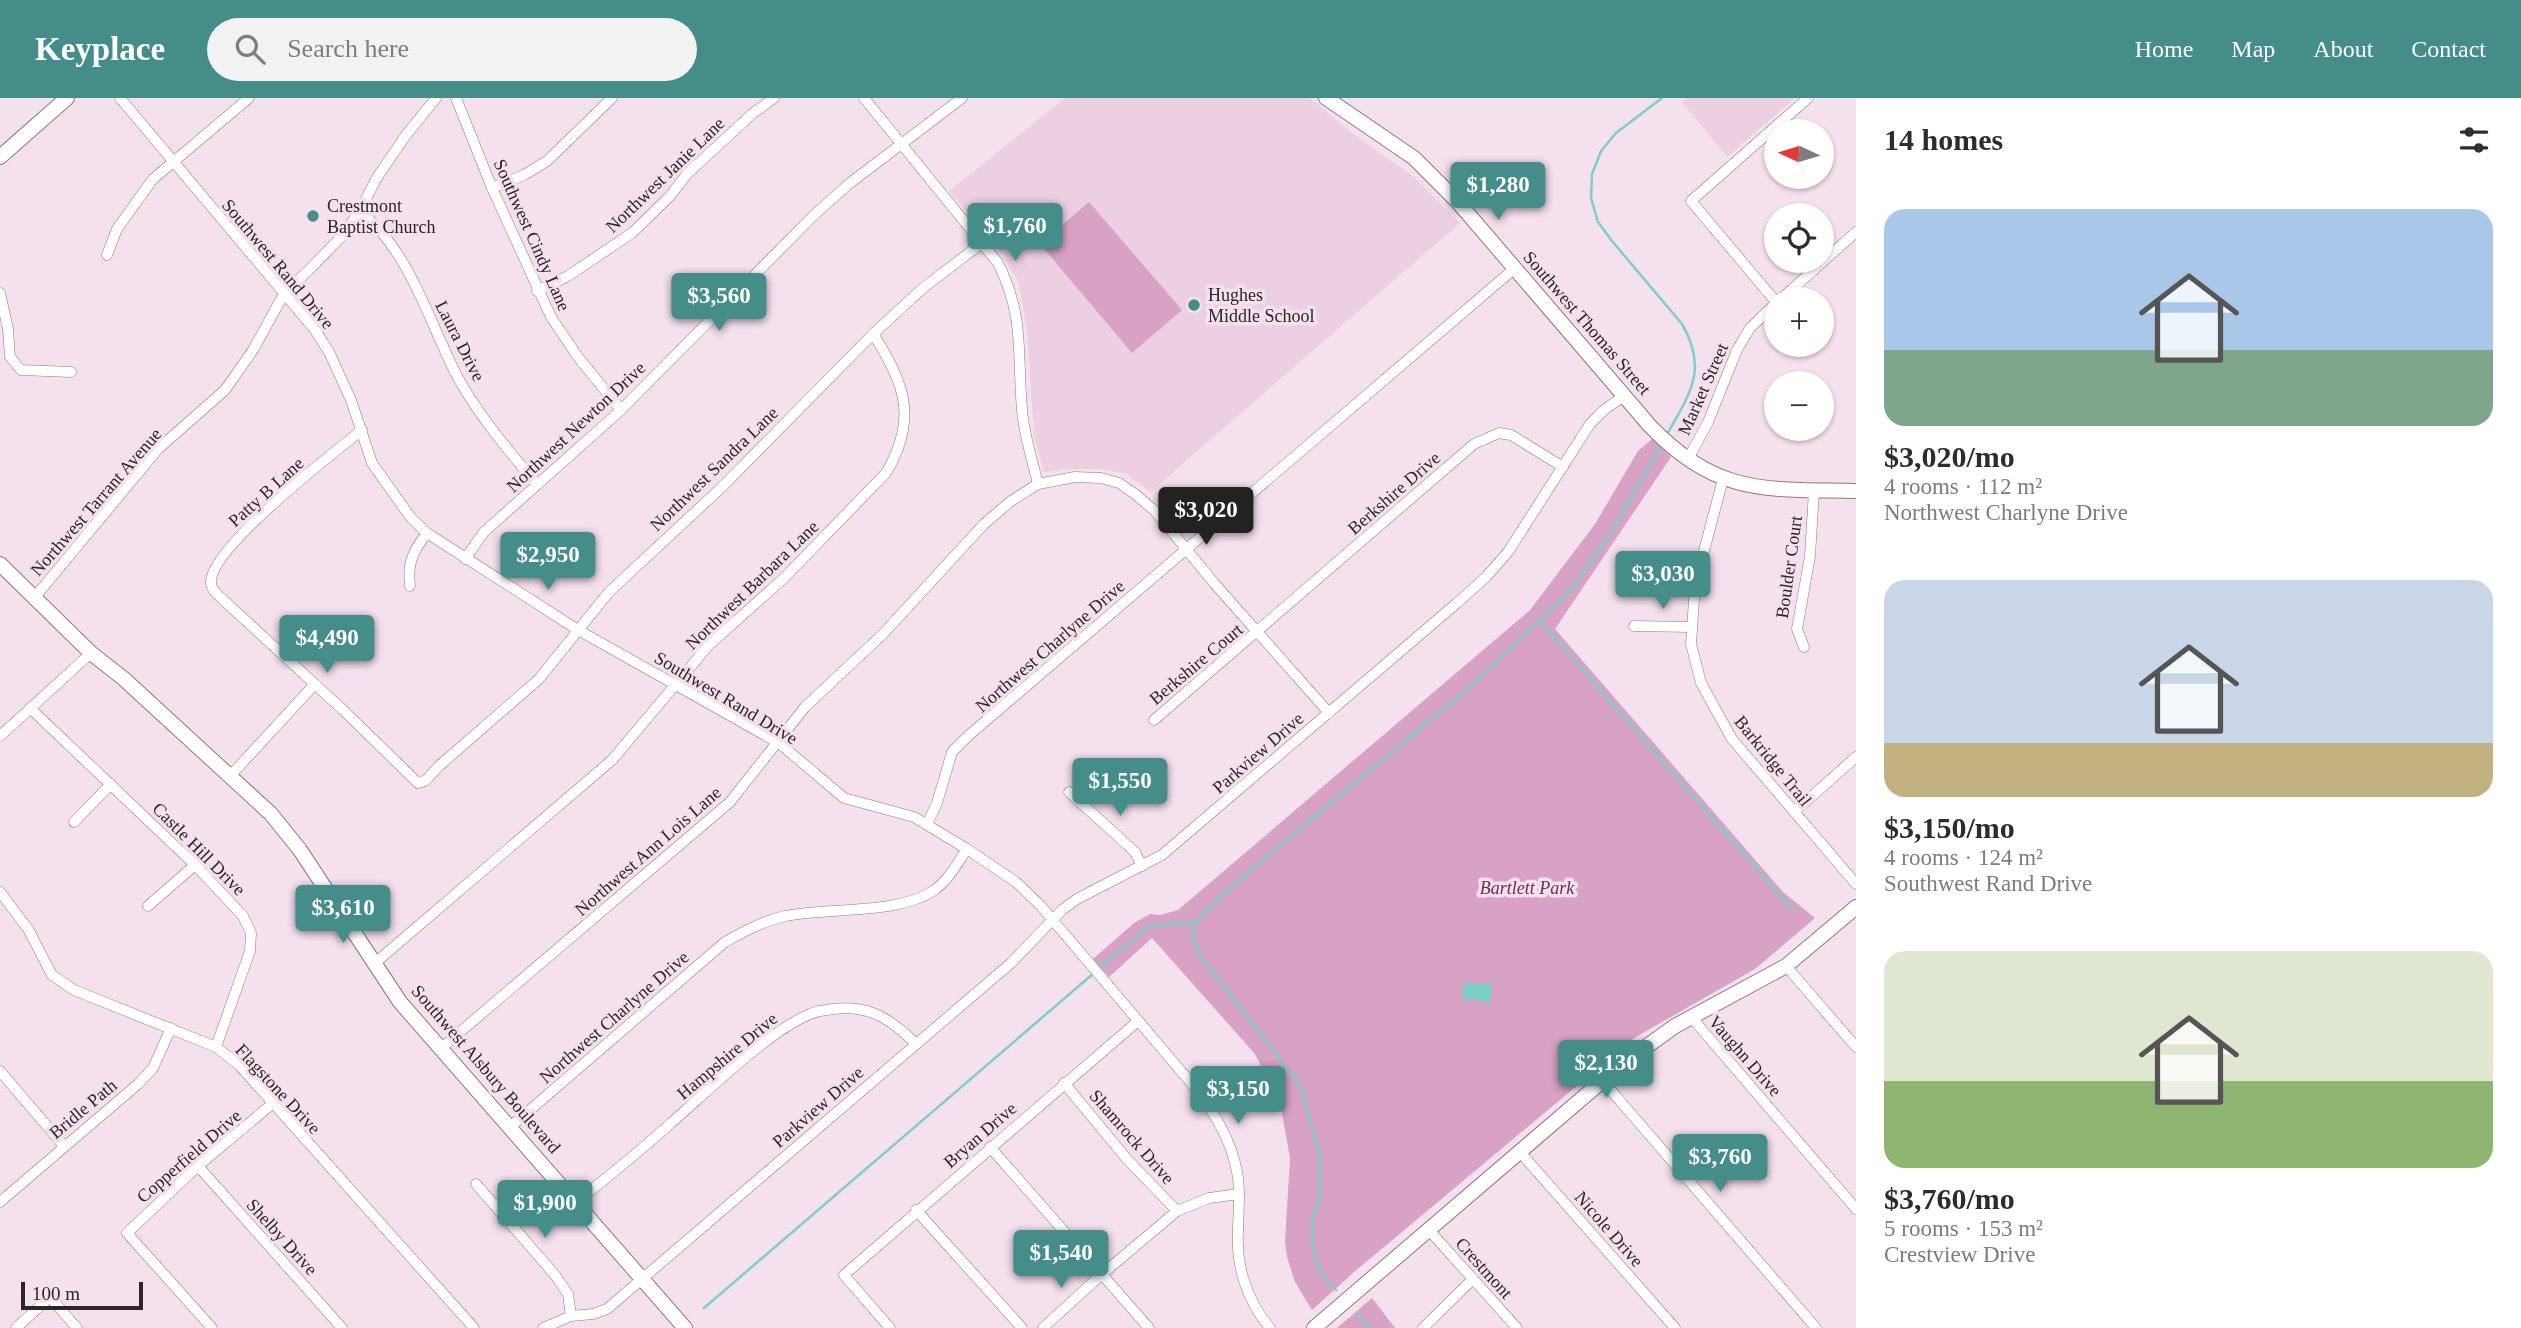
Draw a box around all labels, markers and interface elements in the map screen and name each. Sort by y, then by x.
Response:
search box [207,18,697,81]
icon: search [231,30,269,68]
text: Keyplace [35,31,165,67]
text: Search here [287,34,409,63]
text: Home [2135,36,2193,62]
text: Map [2231,36,2275,62]
text: About [2313,36,2373,62]
text: Contact [2411,36,2486,62]
street label: Northwest Janie Lane [602,113,728,237]
north arrow [1764,119,1834,189]
map controls [1764,119,1834,441]
icon: filters [2455,121,2493,159]
text: 14 homes [1884,123,2003,156]
street label: Southwest Cindy Lane [490,156,574,314]
pin: $1,280 [1441,162,1555,222]
text: $1,280 [1466,172,1530,197]
street label: Southwest Rand Drive [218,195,338,333]
place label: Crestmont Baptist Church [327,196,436,237]
button: locate [1764,203,1834,273]
pin: $1,760 [958,204,1072,263]
marker: Crestmont Baptist Church [305,208,321,224]
text: $1,760 [983,213,1047,238]
street label: Southwest Thomas Street [1519,247,1655,399]
icon: home [2126,255,2252,381]
pin: $3,560 [662,274,776,333]
text: $3,560 [687,283,751,308]
place label: Hughes Middle School [1208,285,1315,326]
button: + [1764,287,1834,357]
street label: Laura Drive [431,297,489,385]
marker: Hughes Middle School [1186,297,1202,313]
street label: Market Street [1674,340,1732,438]
street label: Northwest Newton Drive [503,358,649,496]
button: − [1764,371,1834,441]
street label: Northwest Sandra Lane [646,403,782,535]
street label: Northwest Tarrant Avenue [26,424,166,580]
text: $3,020/mo [1884,440,2015,473]
street label: Berkshire Drive [1344,448,1444,538]
street label: Patty B Lane [224,453,308,531]
text: 4 rooms · 112 m² [1884,474,2042,499]
pin: $3,020 [1149,488,1263,547]
text: $3,020 [1174,497,1238,522]
text: Northwest Charlyne Drive [1884,500,2128,525]
street label: Boulder Court [1772,514,1806,620]
street label: Northwest Barbara Lane [681,516,823,654]
pin: $2,950 [491,532,605,592]
text: $2,950 [516,542,580,567]
pin: $3,030 [1606,552,1720,611]
text: $3,030 [1631,561,1695,586]
street label: Northwest Charlyne Drive [971,576,1129,716]
pin: $4,490 [270,616,384,675]
street label: Berkshire Court [1145,619,1247,709]
text: $4,490 [295,625,359,650]
icon: home [2126,626,2252,752]
street label: Southwest Rand Drive [651,647,801,749]
street label: Parkview Drive [1209,708,1307,798]
street label: Barkridge Trail [1730,712,1816,810]
pin: $1,550 [1063,758,1177,818]
text: $1,550 [1088,768,1152,793]
street label: Northwest Ann Lois Lane [571,782,725,920]
street label: Castle Hill Drive [148,798,250,900]
text: $3,150/mo [1884,811,2015,844]
text: 4 rooms · 124 m² [1884,845,2043,870]
text: Southwest Rand Drive [1884,871,2092,896]
park label: Bartlett Park [1480,878,1575,898]
pin: $3,610 [286,886,400,945]
text: $3,610 [311,895,375,920]
street label: Northwest Charlyne Drive [535,947,693,1087]
street label: Southwest Alsbury Boulevard [408,981,564,1157]
icon: home [2126,997,2252,1123]
street label: Hampshire Drive [673,1008,781,1104]
street label: Vaughn Drive [1704,1012,1786,1100]
street label: Flagstone Drive [231,1040,325,1138]
pin: $2,130 [1549,1040,1663,1100]
text: $2,130 [1574,1050,1638,1075]
street label: Parkview Drive [769,1062,867,1152]
pin: $3,150 [1181,1066,1295,1126]
street label: Bridle Path [45,1075,121,1143]
text: $3,150 [1206,1076,1270,1101]
street label: Shamrock Drive [1086,1086,1178,1188]
street label: Bryan Drive [940,1098,1020,1172]
street label: Copperfield Drive [133,1105,245,1207]
pin: $3,760 [1663,1134,1777,1194]
text: $3,760 [1688,1144,1752,1169]
pin: $1,900 [488,1180,602,1240]
text: $3,760/mo [1884,1182,2015,1215]
street label: Nicole Drive [1571,1187,1647,1271]
text: $1,900 [513,1190,577,1215]
street label: Shelby Drive [243,1195,321,1279]
text: 5 rooms · 153 m² [1884,1216,2043,1241]
pin: $1,540 [1004,1230,1118,1290]
street label: Crestmont [1451,1233,1517,1303]
text: $1,540 [1029,1240,1093,1265]
text: Crestview Drive [1884,1242,2035,1267]
scale bar [21,1279,144,1311]
text: 100 m [32,1283,80,1304]

